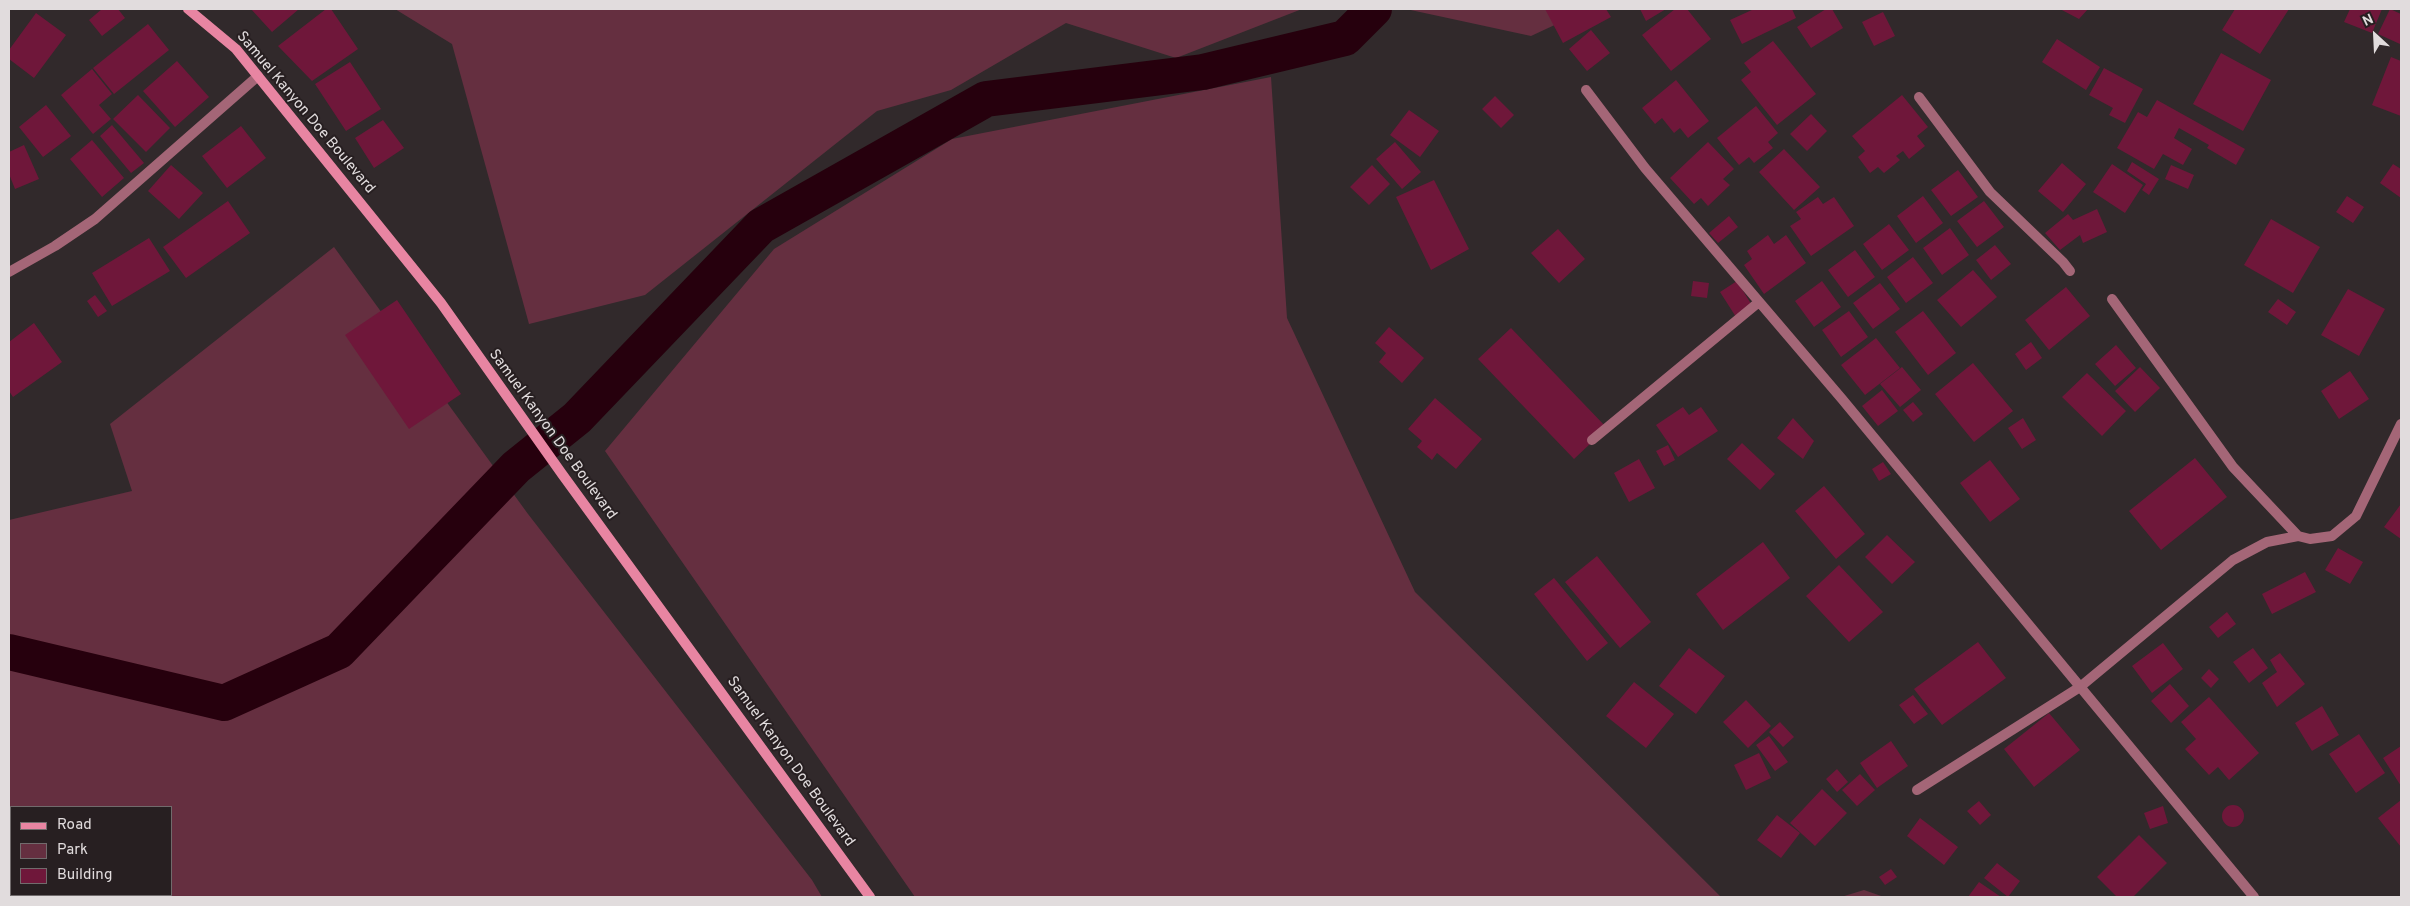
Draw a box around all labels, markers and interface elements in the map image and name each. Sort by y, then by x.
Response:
north arrow [2350,10,2400,60]
text: N [2360,11,2377,31]
street label: Samuel Kanyon Doe Boulevard [232,28,378,198]
street label: Samuel Kanyon Doe Boulevard [484,346,620,524]
street label: Samuel Kanyon Doe Boulevard [722,673,858,851]
legend [10,806,172,896]
text: Road [57,816,92,835]
text: Park [57,841,88,860]
text: Building [57,866,112,885]

